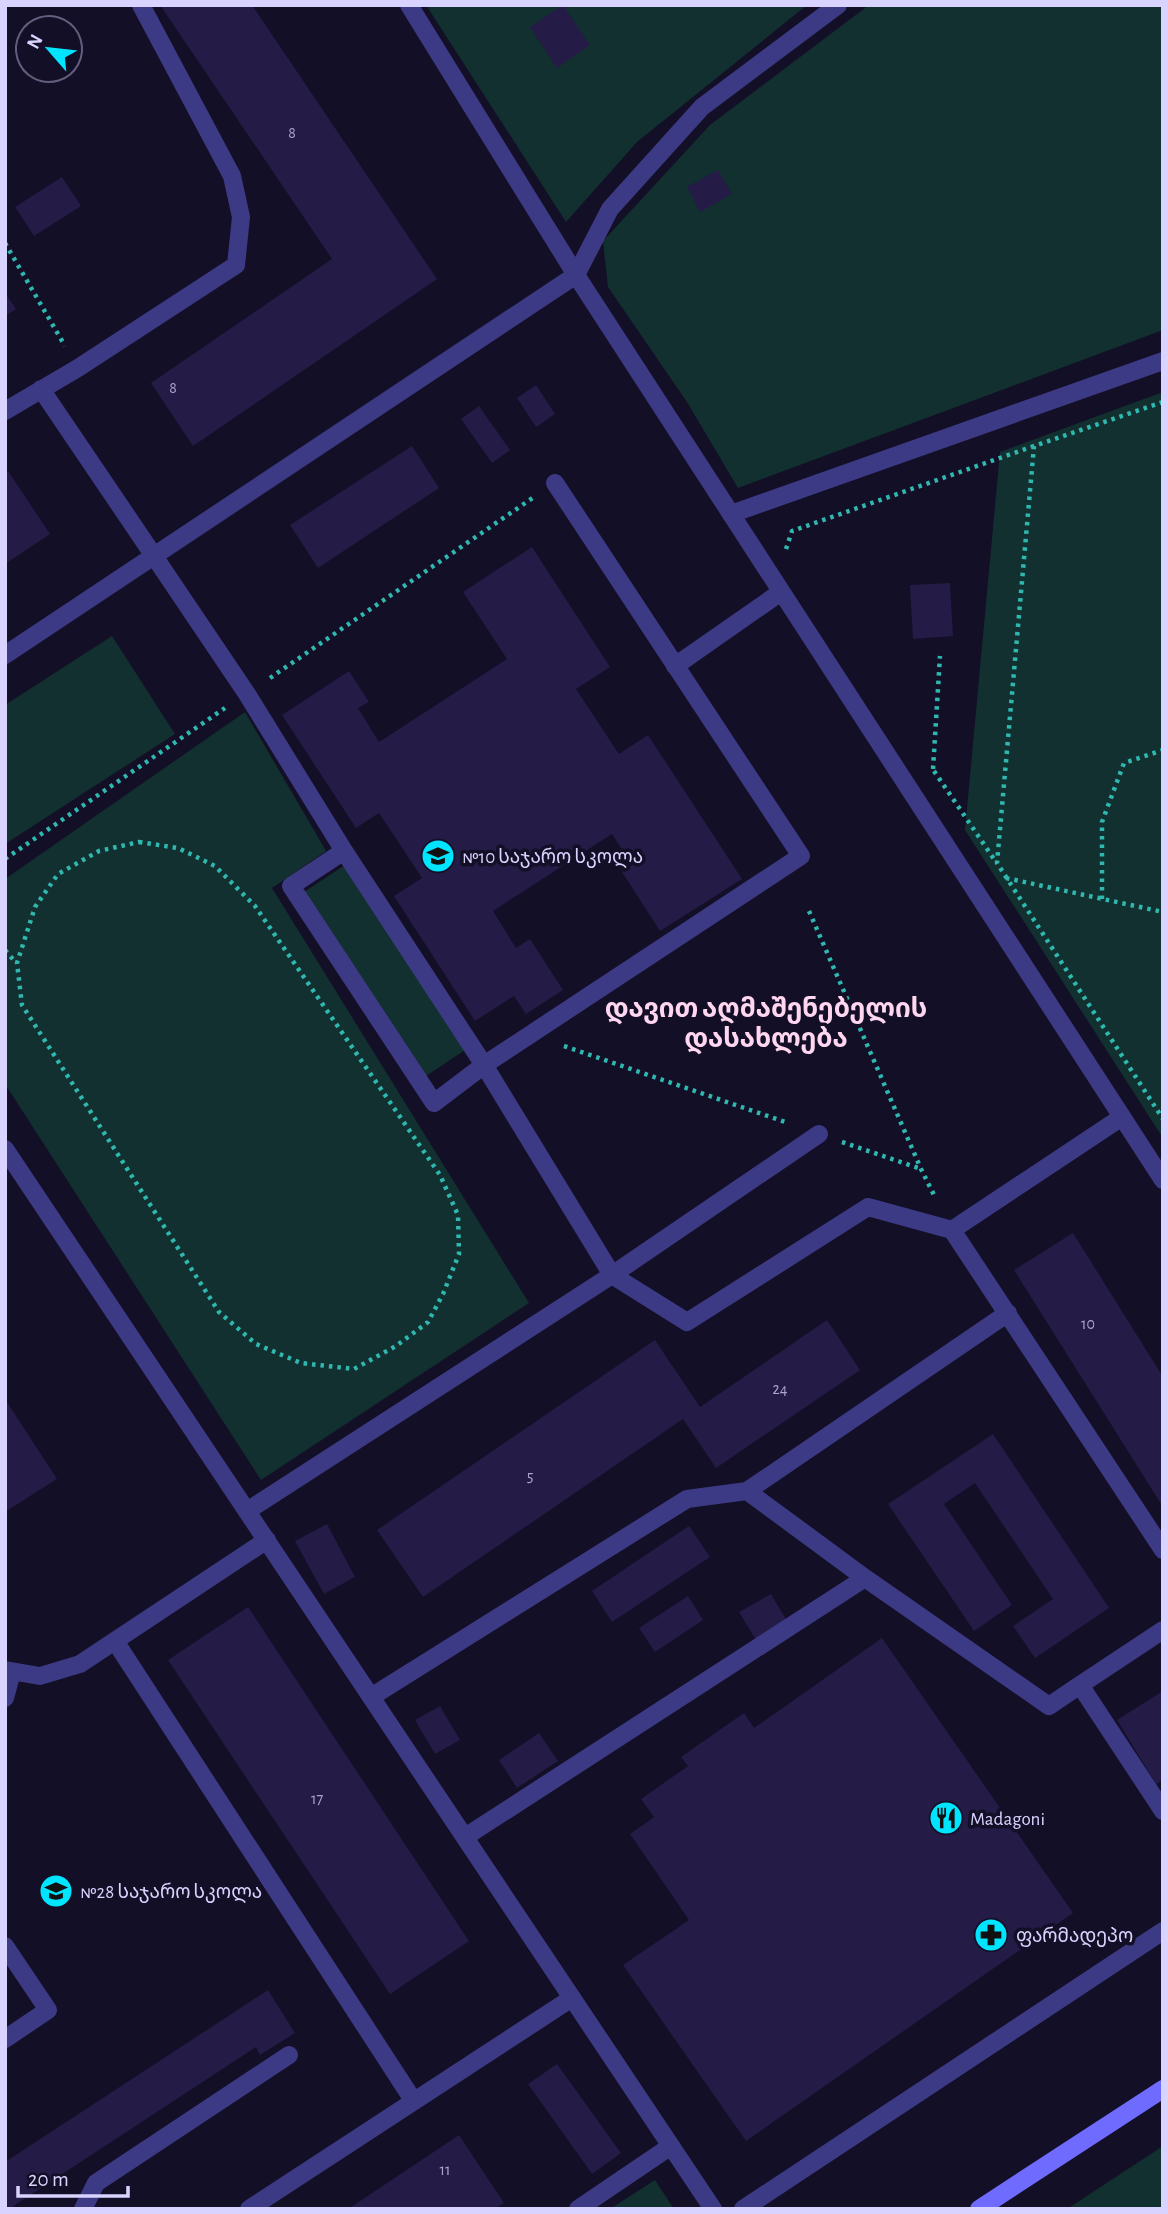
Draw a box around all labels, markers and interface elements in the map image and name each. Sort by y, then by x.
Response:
north arrow [14,14,84,84]
text: N [24,31,47,52]
house number: 8 [288,125,296,141]
house number: 8 [169,380,177,396]
school or university icon: №10 საჯარო სკოლა [419,837,457,875]
place label: №10 საჯარო სკოლა [462,847,643,869]
district label: დავით აღმაშენებელის დასახლება [605,996,927,1055]
house number: 10 [1081,1316,1095,1332]
house number: 24 [773,1381,788,1397]
house number: 5 [527,1468,533,1484]
house number: 17 [311,1791,323,1807]
restaurant icon: Madagoni [927,1799,965,1837]
place label: Madagoni [970,1810,1045,1829]
school or university icon: №28 საჯარო სკოლა [37,1872,75,1910]
place label: №28 საჯარო სკოლა [80,1882,262,1904]
pharmacy icon: ფარმადეპო [972,1916,1010,1954]
place label: ფარმადეპო [1016,1926,1133,1948]
scale bar [18,2154,128,2198]
house number: 11 [439,2162,451,2178]
text: 20 m [28,2169,69,2190]

